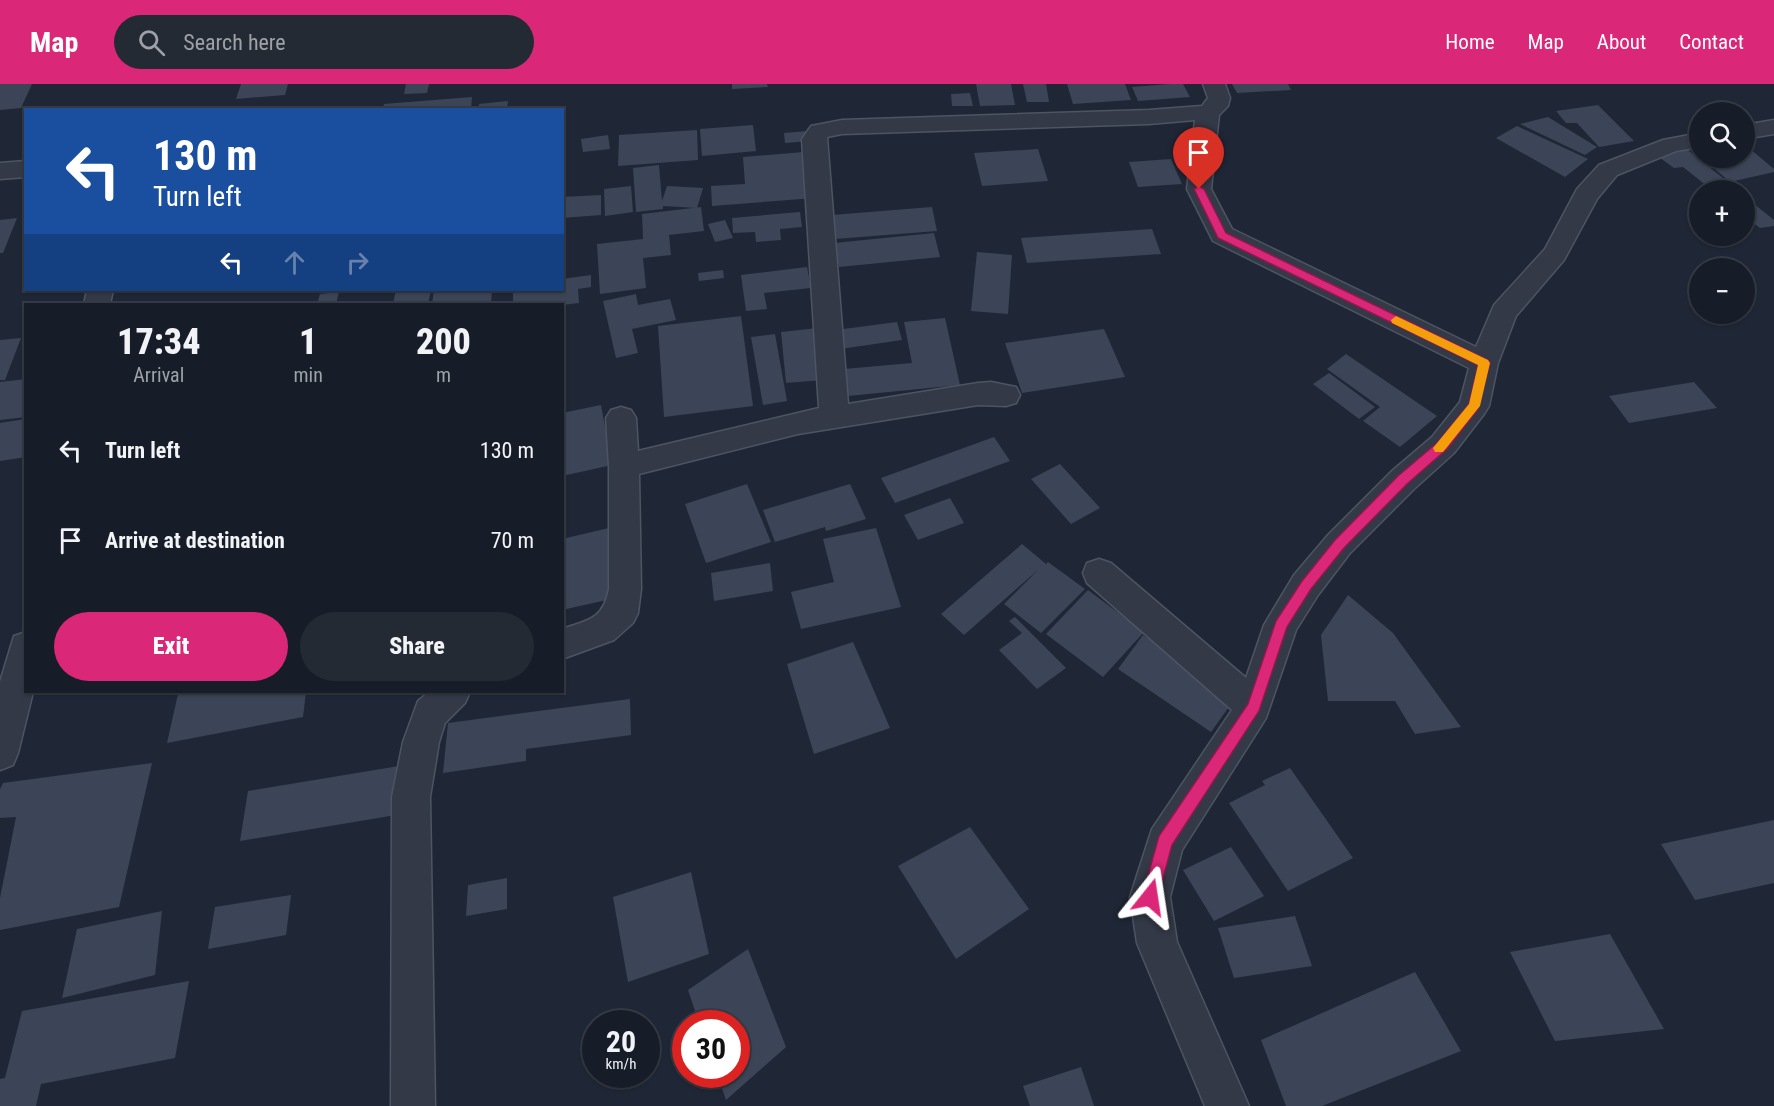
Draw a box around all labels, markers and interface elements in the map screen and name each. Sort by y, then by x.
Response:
search box [114,15,534,69]
text: Map [30,26,78,59]
icon: search [135,26,168,59]
text: Search here [183,30,286,55]
text: Home [1445,30,1495,54]
text: Map [1528,30,1564,54]
text: About [1597,30,1646,54]
text: Contact [1679,30,1744,54]
map controls [1689,102,1755,324]
button: search [1689,102,1755,168]
pin [1173,127,1224,189]
text: 130 m [153,131,258,180]
icon: left [54,132,132,210]
icon: arrive [1182,136,1215,169]
button: + [1689,180,1755,246]
text: Turn left [153,181,242,213]
icon: left [215,246,248,279]
icon: ahead [278,246,311,279]
icon: right [341,246,374,279]
button: − [1689,258,1755,324]
text: 17:34 [117,321,200,363]
text: 1 [299,321,317,363]
text: 200 [416,321,471,363]
text: Arrival [133,363,184,387]
text: min [294,363,323,387]
text: m [436,363,451,387]
icon: left [54,434,87,467]
text: Turn left [105,438,180,463]
text: 130 m [480,438,534,463]
icon: arrive [54,524,87,557]
text: Arrive at destination [105,528,285,553]
text: 70 m [491,528,534,553]
button: Exit [54,612,288,681]
button: Share [300,612,534,681]
position arrow [1118,865,1182,929]
speed limit sign: 30 [672,1010,750,1088]
text: 20 [606,1024,636,1059]
text: km/h [606,1055,636,1073]

